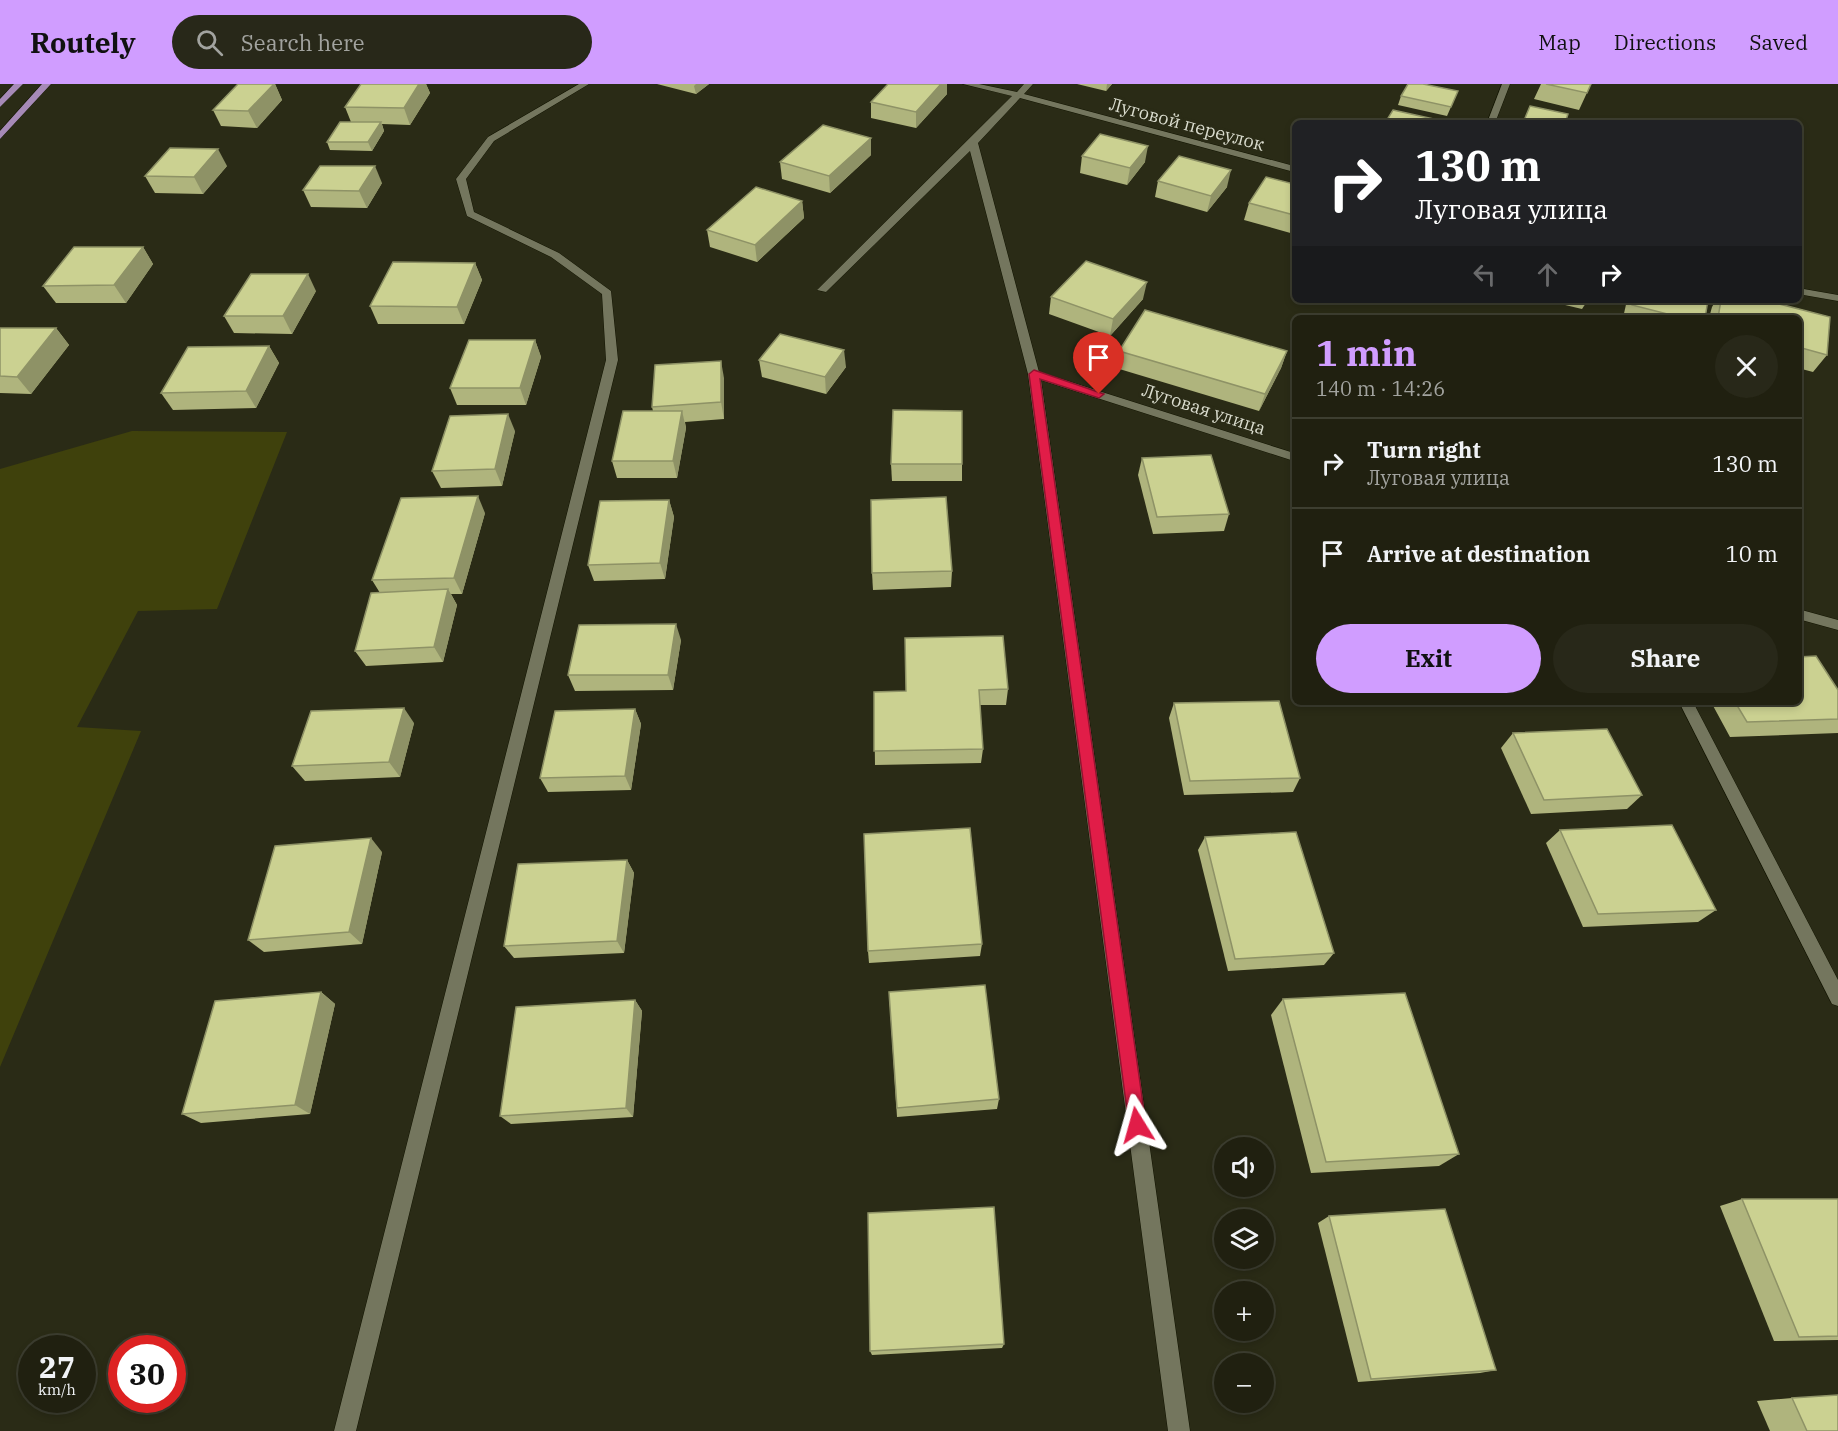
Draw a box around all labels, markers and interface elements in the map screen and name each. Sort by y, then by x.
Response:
search box [172,15,592,69]
text: Routely [30,24,136,61]
icon: search [193,26,226,59]
text: Search here [241,28,365,57]
text: Map [1538,28,1581,56]
text: Directions [1614,28,1716,56]
text: Saved [1749,28,1808,56]
street label: Луговой переулок [1107,92,1268,156]
text: 130 m [1415,138,1541,193]
icon: right [1316,144,1394,222]
text: Луговая улица [1415,191,1608,226]
icon: left [1468,258,1501,291]
icon: ahead [1531,258,1564,291]
icon: right [1594,258,1627,291]
text: 1 min [1316,329,1417,376]
pin [1073,332,1124,394]
button: close [1715,335,1778,398]
icon: arrive [1082,341,1115,374]
text: 140 m · 14:26 [1316,375,1445,402]
street label: Луговая улица [1139,378,1269,440]
text: Turn right [1367,435,1481,464]
icon: right [1316,447,1349,480]
text: 130 m [1712,449,1778,478]
text: Луговая улица [1367,464,1510,491]
icon: arrive [1316,537,1349,570]
text: Arrive at destination [1367,539,1590,568]
text: 10 m [1726,539,1778,568]
button: Exit [1316,624,1541,693]
button: Share [1553,624,1778,693]
position arrow [1105,1093,1169,1157]
map controls [1214,1137,1274,1413]
button: sound [1214,1137,1274,1197]
button: layers [1214,1209,1274,1269]
button: + [1214,1281,1274,1341]
speed limit sign: 30 [108,1335,186,1413]
text: 27 [39,1347,75,1386]
button: − [1214,1353,1274,1413]
text: km/h [38,1380,76,1399]

